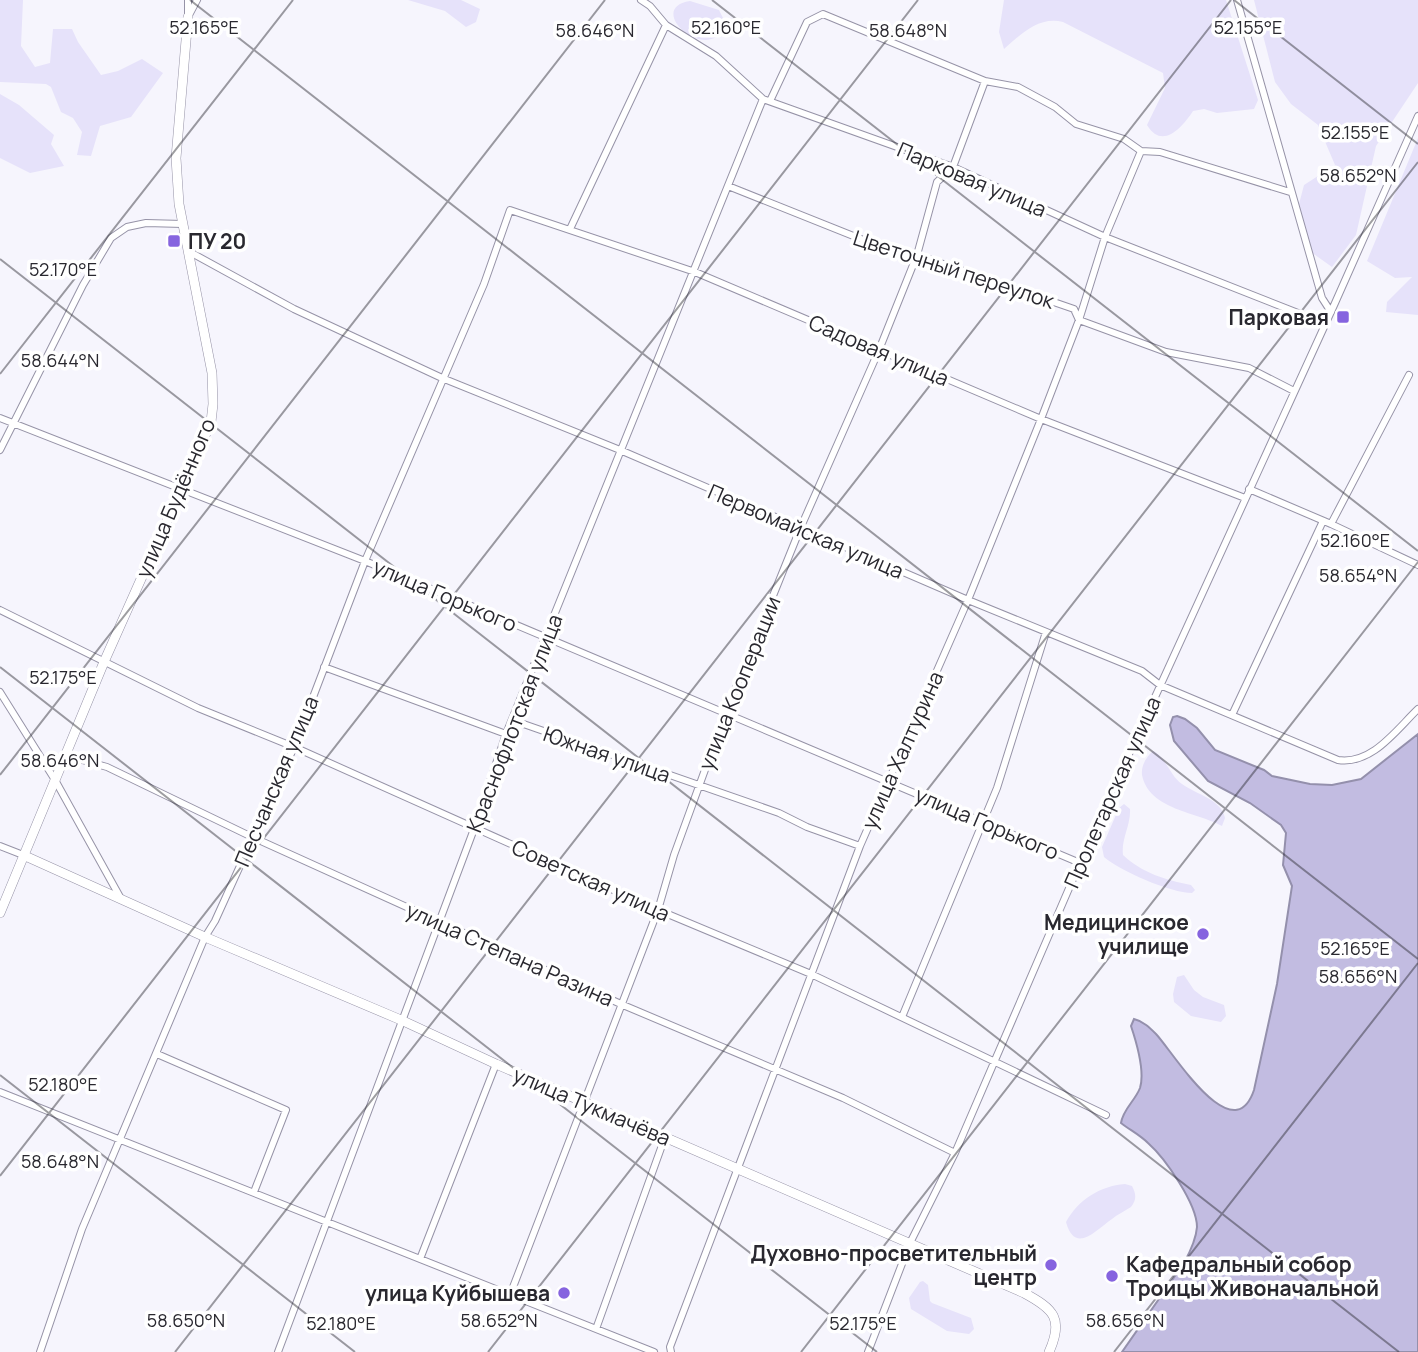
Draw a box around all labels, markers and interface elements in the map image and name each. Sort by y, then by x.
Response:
text: 52.165°E [169,15,239,39]
text: 52.160°E [691,15,761,39]
text: 52.155°E [1214,15,1282,39]
text: 58.646°N [556,18,634,42]
text: 58.648°N [869,18,947,42]
text: 52.155°E [1321,120,1389,144]
street label: Парковая улица [893,135,1051,223]
text: 58.652°N [1319,163,1397,187]
street label: Цветочный переулок [850,223,1059,315]
place label: ПУ 20 [188,227,246,255]
marker: ПУ 20 [166,233,182,249]
text: 52.170°E [29,257,97,281]
place label: Парковая [1229,303,1329,331]
street label: Садовая улица [805,308,953,392]
marker: Парковая [1335,309,1351,325]
text: 58.644°N [21,348,99,372]
street label: улица Будённого [129,414,221,582]
street label: Первомайская улица [704,477,908,585]
text: 52.160°E [1320,528,1390,552]
street label: улица Горького [369,552,521,638]
text: 58.654°N [1319,563,1397,587]
street label: улица Кооперации [691,592,787,774]
street label: Краснофлотская улица [459,610,569,836]
text: 52.175°E [29,665,97,689]
street label: улица Халтурина [855,667,949,833]
street label: Песчанская улица [227,691,325,871]
street label: Пролетарская улица [1057,692,1167,892]
street label: Южная улица [540,719,674,789]
text: 58.646°N [21,748,99,772]
street label: улица Горького [911,780,1063,866]
street label: Советская улица [508,833,674,927]
street label: улица Степана Разина [402,896,618,1012]
place label: Медицинское училище [1044,908,1189,960]
marker: Медицинское училище [1195,926,1211,942]
text: 52.165°E [1320,936,1390,960]
text: 58.656°N [1319,964,1397,988]
street label: улица Тукмачёва [509,1060,675,1152]
text: 52.180°E [28,1072,98,1096]
text: 58.648°N [21,1149,99,1173]
place label: Духовно-просветительный центр [750,1239,1037,1291]
place label: Кафедральный собор Троицы Живоначальной [1126,1250,1379,1302]
marker: Духовно-просветительный центр [1043,1257,1059,1273]
marker: Кафедральный собор Троицы Живоначальной [1104,1268,1120,1284]
place label: улица Куйбышева [365,1279,550,1307]
marker: улица Куйбышева [556,1285,572,1301]
text: 58.650°N [147,1308,225,1332]
text: 58.652°N [460,1308,538,1332]
text: 58.656°N [1086,1308,1164,1332]
text: 52.180°E [306,1311,376,1335]
text: 52.175°E [829,1311,897,1335]

